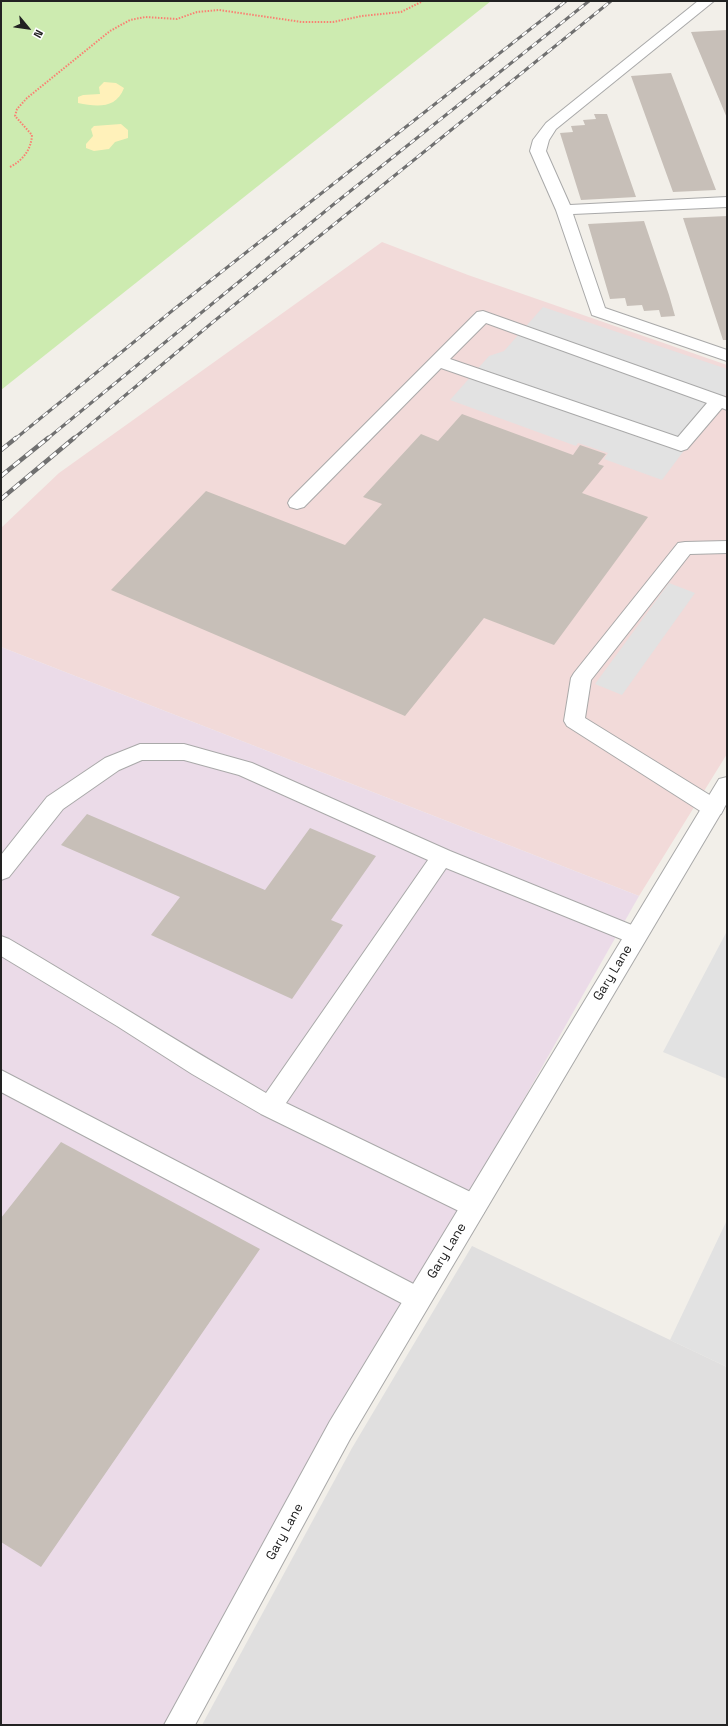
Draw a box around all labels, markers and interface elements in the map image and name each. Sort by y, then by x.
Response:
north arrow [8,8,48,48]
text: N [31,27,46,40]
street label: Gary Lane [590,942,636,1004]
street label: Gary Lane [424,1220,470,1282]
street label: Gary Lane [263,1501,307,1563]

